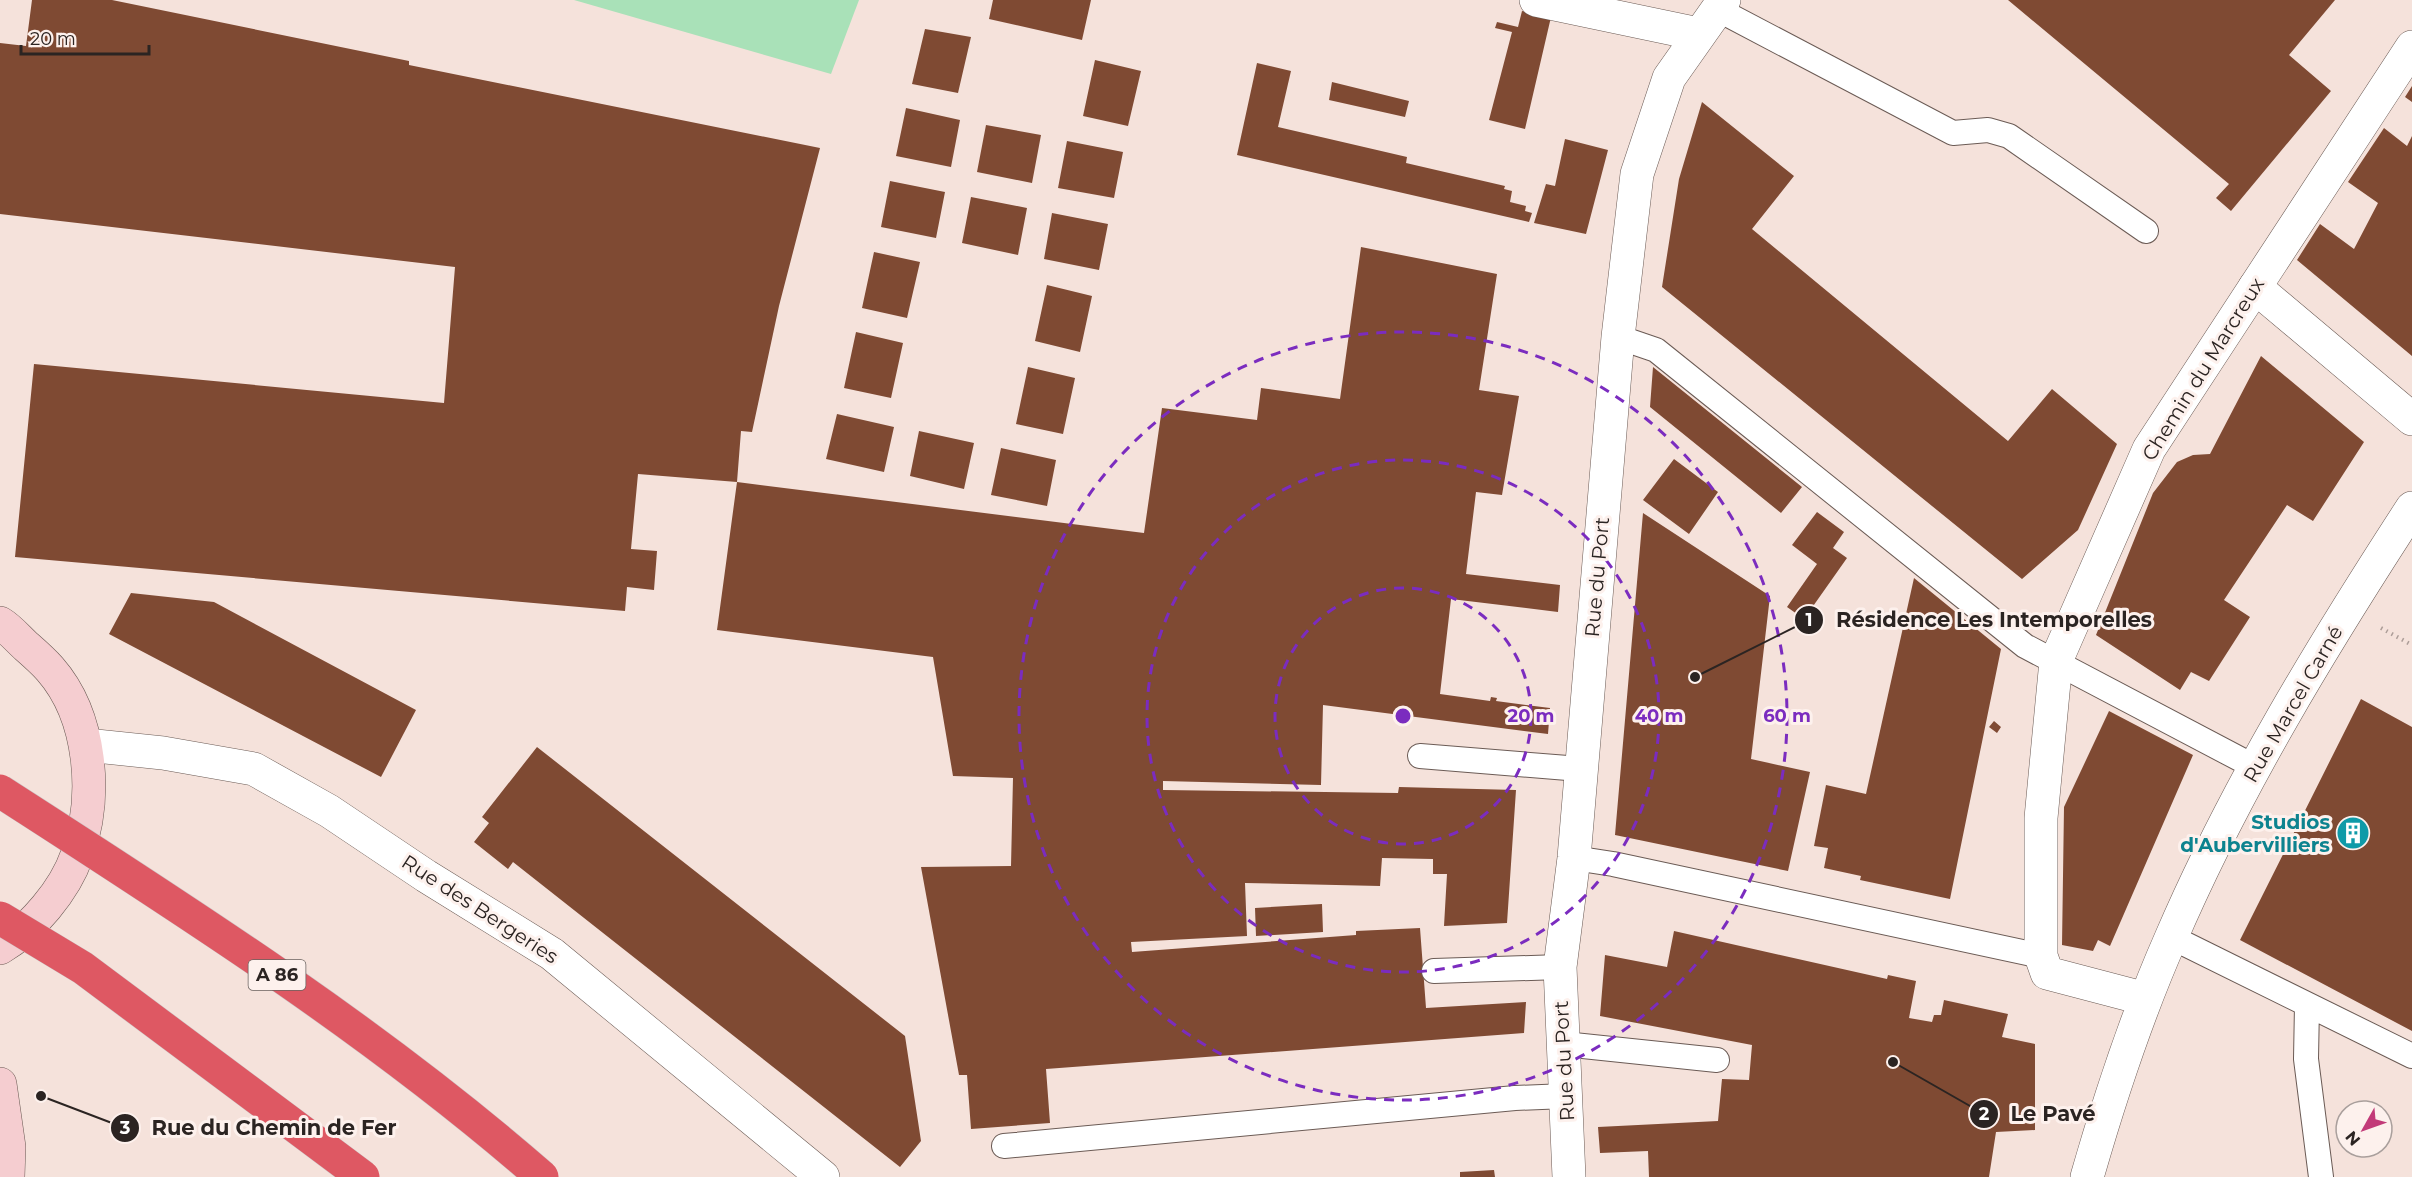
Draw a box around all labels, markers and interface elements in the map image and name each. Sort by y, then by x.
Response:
scale bar [21,18,148,56]
text: 20 m [30,28,76,50]
street label: Chemin du Marcreux [2137,273,2269,465]
street label: Rue du Port [1580,516,1614,638]
callout: Résidence Les Intemporelles [1794,600,2164,639]
text: Résidence Les Intemporelles [1836,607,2152,632]
text: 1 [1805,609,1813,631]
street label: Rue Marcel Carné [2238,621,2348,787]
text: 20 m [1508,705,1554,727]
text: 40 m [1635,705,1683,727]
text: 60 m [1763,705,1811,727]
centre of rings [1393,706,1413,726]
place label: Studios d'Aubervilliers [2180,810,2330,857]
building icon: Studios d'Aubervilliers [2335,815,2371,851]
street label: Rue des Bergeries [397,849,563,969]
road number: A 86 [248,960,306,990]
street label: Rue du Port [1549,1000,1579,1122]
callout: Le Pavé [1969,1095,2108,1134]
north arrow [2334,1099,2394,1159]
text: Le Pavé [2010,1101,2096,1126]
text: 2 [1979,1103,1990,1125]
callout: Rue du Chemin de Fer [110,1108,409,1147]
text: Rue du Chemin de Fer [152,1115,396,1140]
text: 3 [119,1117,131,1139]
text: N [2341,1127,2364,1149]

